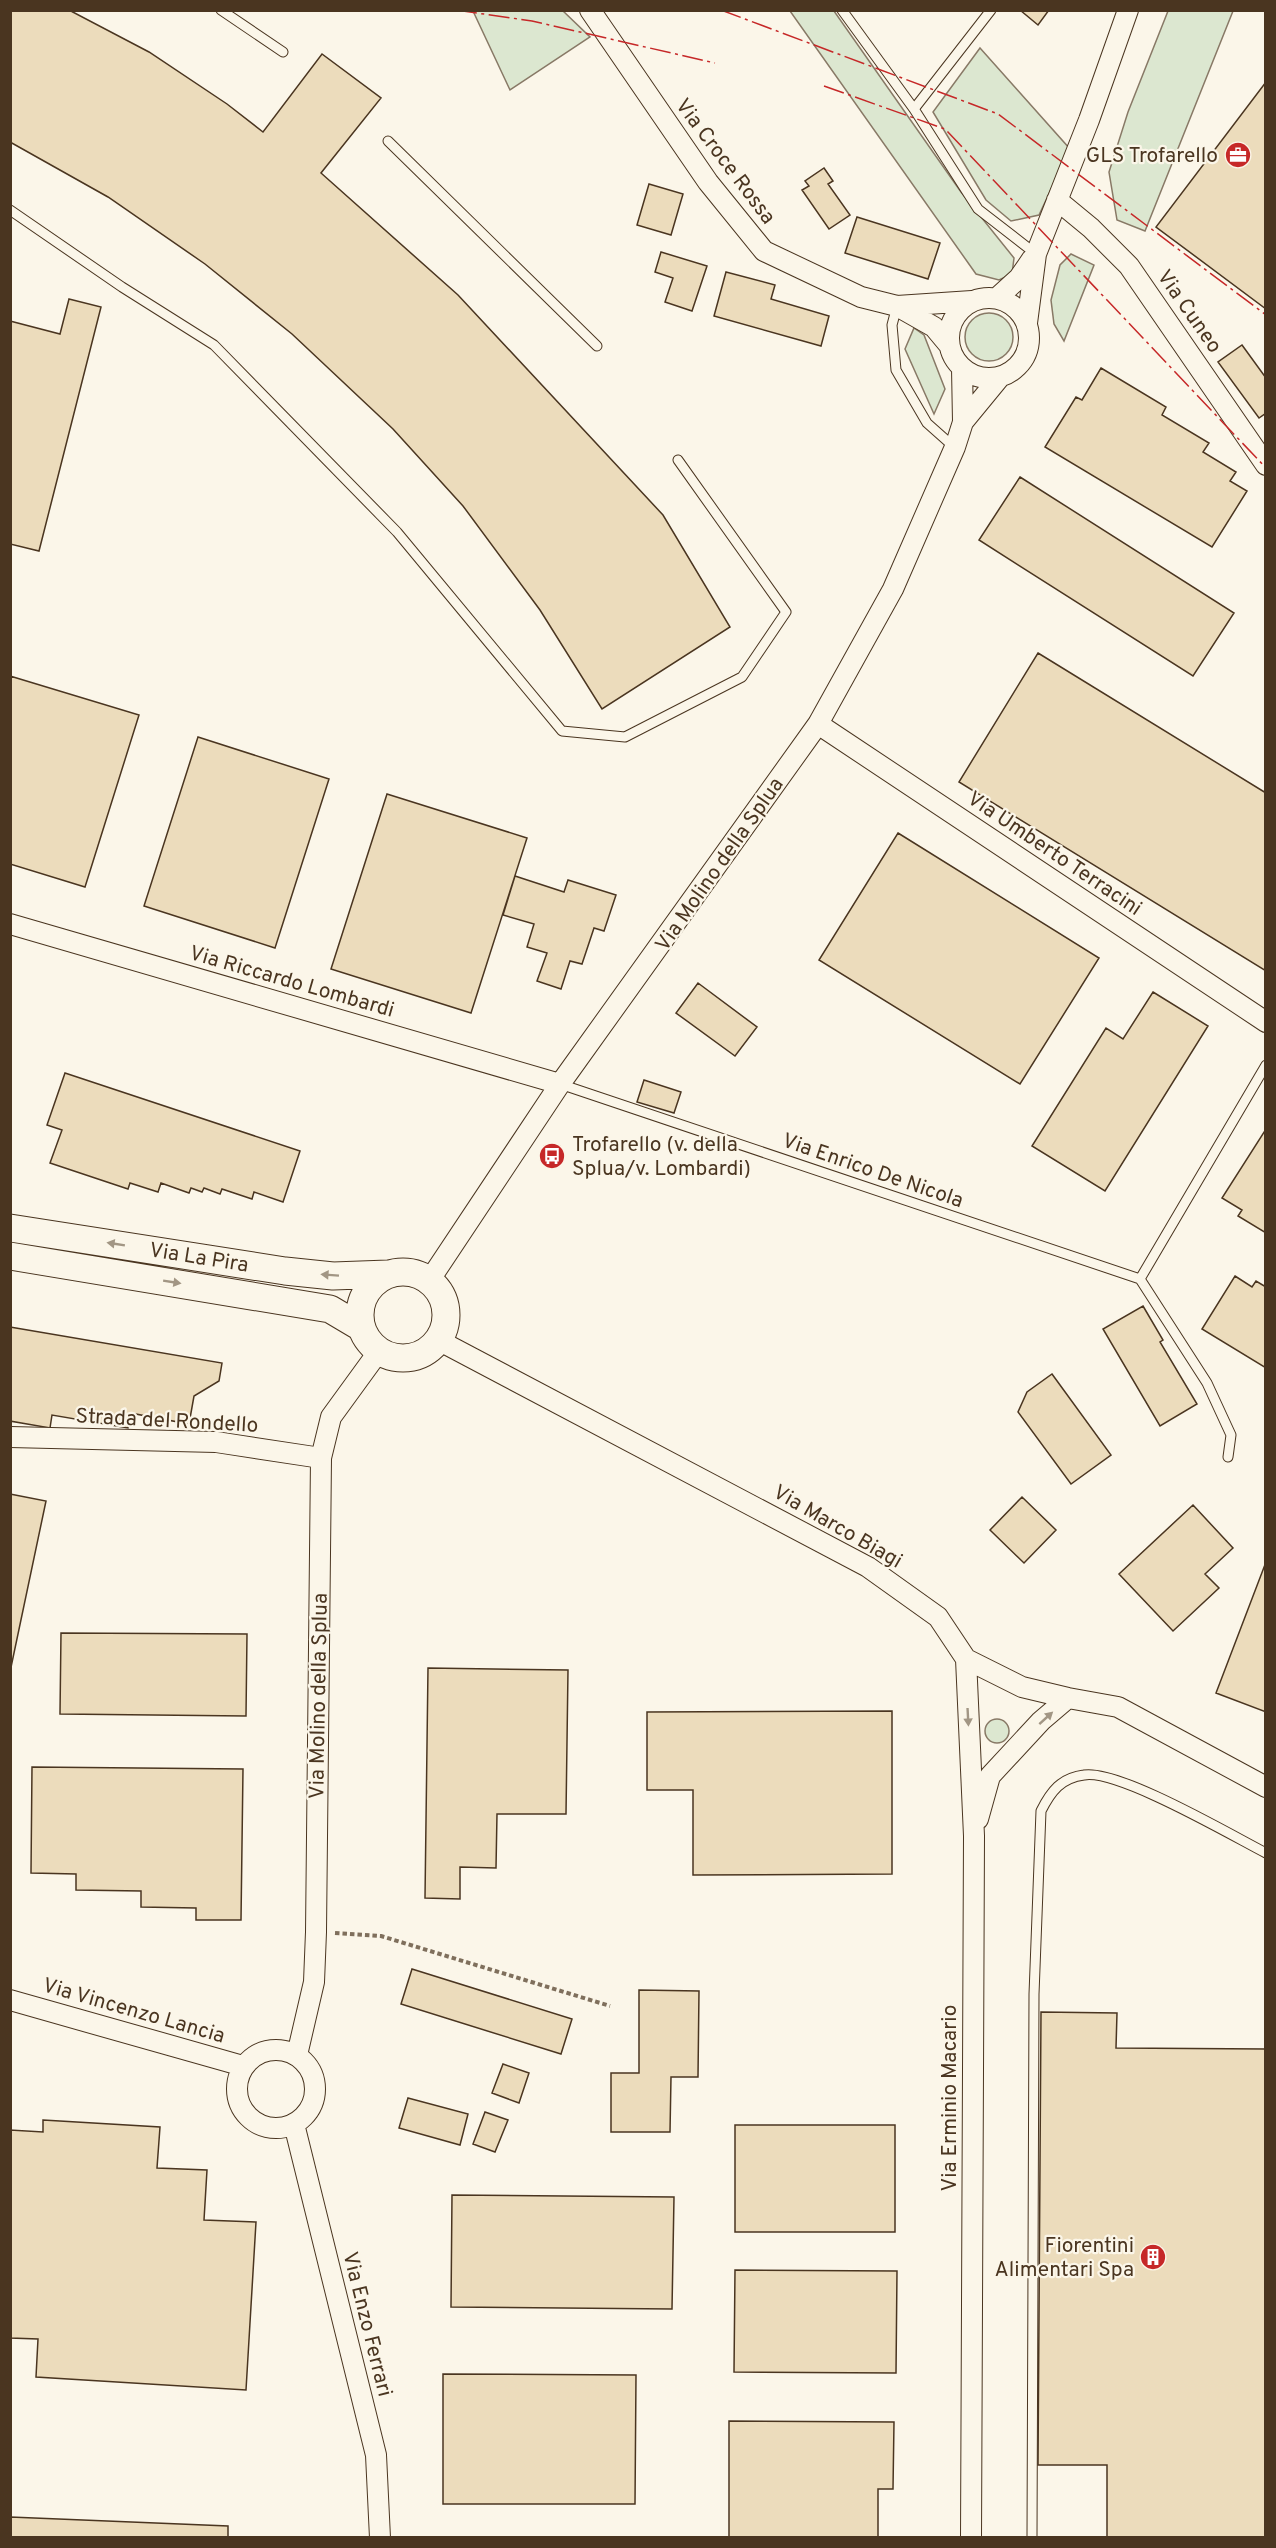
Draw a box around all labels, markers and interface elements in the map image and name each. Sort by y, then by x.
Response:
street label: Via Croce Rossa [669,94,781,230]
office icon: GLS Trofarello [1223,140,1253,170]
place label: GLS Trofarello [1086,143,1218,170]
street label: Via Cuneo [1150,265,1227,359]
street label: Via Molino della Splua [650,773,790,957]
street label: Via Umberto Terracini [962,786,1147,923]
street label: Via Riccardo Lombardi [186,940,397,1025]
street label: Via Enrico De Nicola [778,1128,967,1215]
place label: Trofarello (v. della Splua/v. Lombardi) [572,1132,751,1183]
bus stop icon: Trofarello (v. della Splua/v. Lombardi) [537,1141,567,1171]
street label: Via La Pira [147,1237,250,1280]
one-way arrow [106,1240,125,1249]
one-way arrow [320,1270,339,1280]
one-way arrow [163,1278,182,1287]
street label: Strada del Rondello [75,1403,259,1440]
street label: Via Marco Biagi [768,1479,907,1575]
street label: Via Molino della Splua [304,1593,335,1799]
one-way arrow [964,1708,973,1727]
one-way arrow [1038,1711,1053,1725]
street label: Via Vincenzo Lancia [39,1972,228,2050]
street label: Via Erminio Macario [937,2005,964,2191]
place label: Fiorentini Alimentari Spa [995,2233,1134,2284]
building icon: Fiorentini Alimentari Spa [1138,2242,1168,2272]
street label: Via Enzo Ferrari [335,2249,398,2400]

